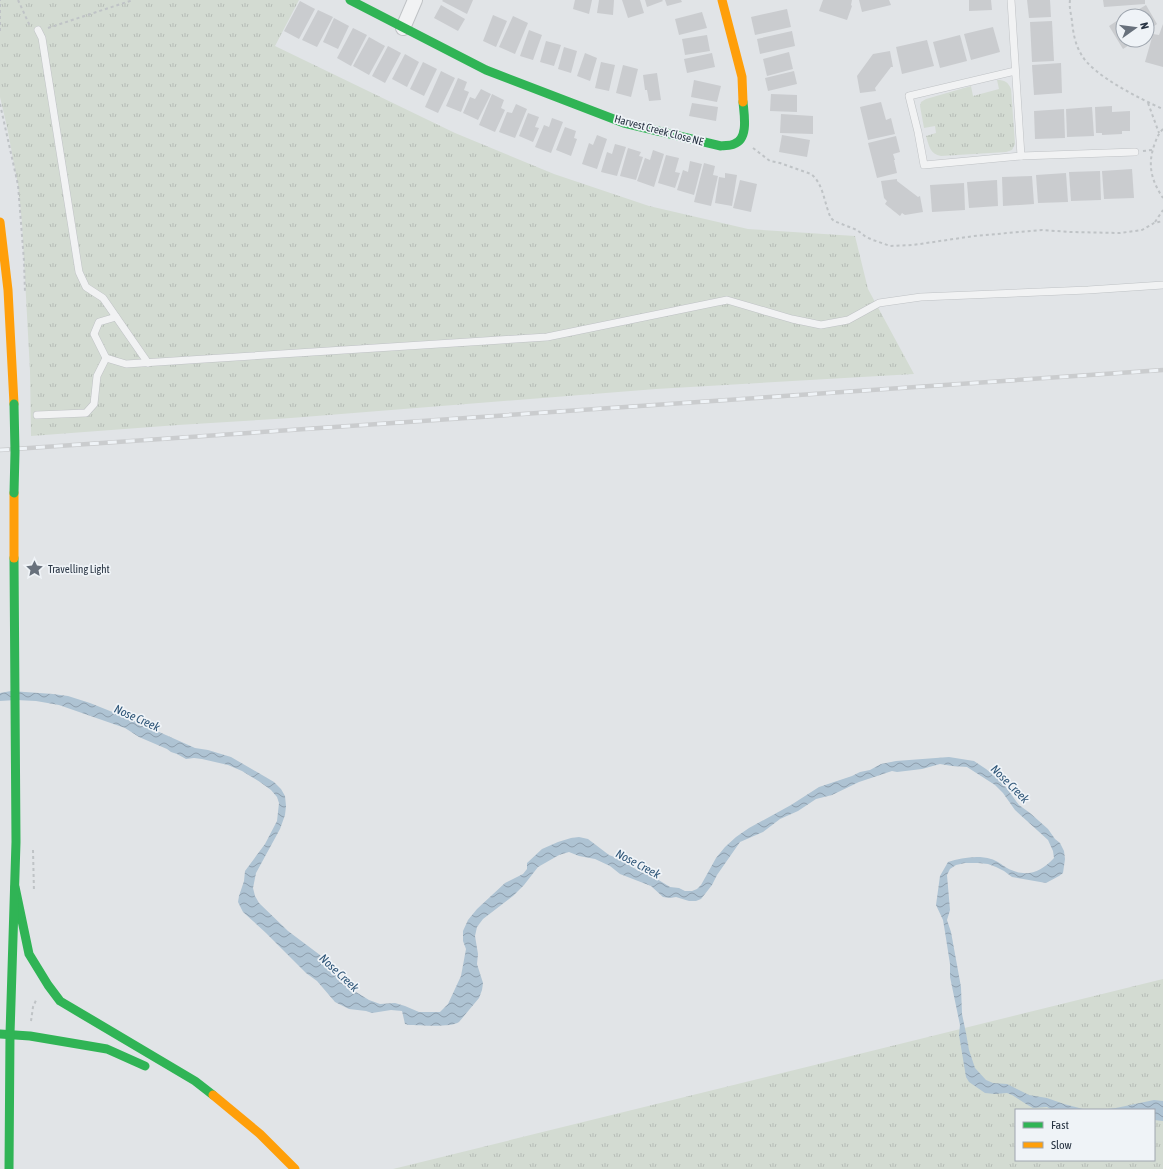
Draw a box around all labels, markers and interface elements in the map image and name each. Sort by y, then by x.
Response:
north arrow [1115,8,1155,48]
text: N [1138,21,1151,30]
street label: Harvest Creek Close NE [613,112,705,148]
place icon: Travelling Light [25,559,45,579]
place label: Travelling Light [48,563,110,575]
water label: Nose Creek [112,702,163,735]
water label: Nose Creek [988,762,1033,807]
water label: Nose Creek [613,846,663,882]
water label: Nose Creek [316,951,362,995]
legend [1015,1109,1155,1161]
text: Fast [1051,1118,1069,1132]
text: Slow [1051,1138,1072,1152]

